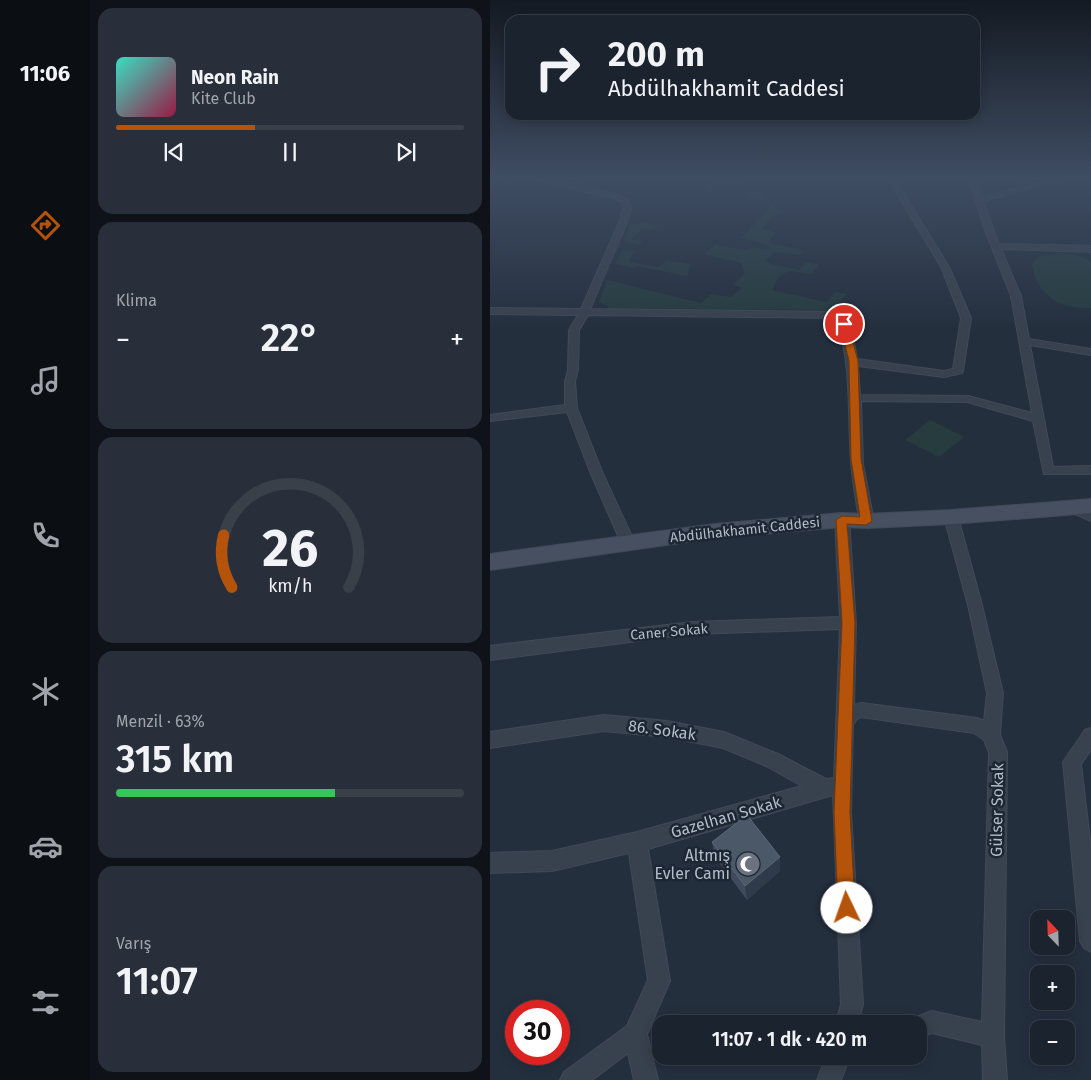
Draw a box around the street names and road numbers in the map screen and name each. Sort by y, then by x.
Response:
street label: Abdülhakhamit Caddesi [669,514,821,546]
street label: Caner Sokak [630,620,709,644]
street label: 86. Sokak [627,716,698,744]
street label: Gülser Sokak [987,762,1007,857]
street label: Gazelhan Sokak [669,792,784,842]

